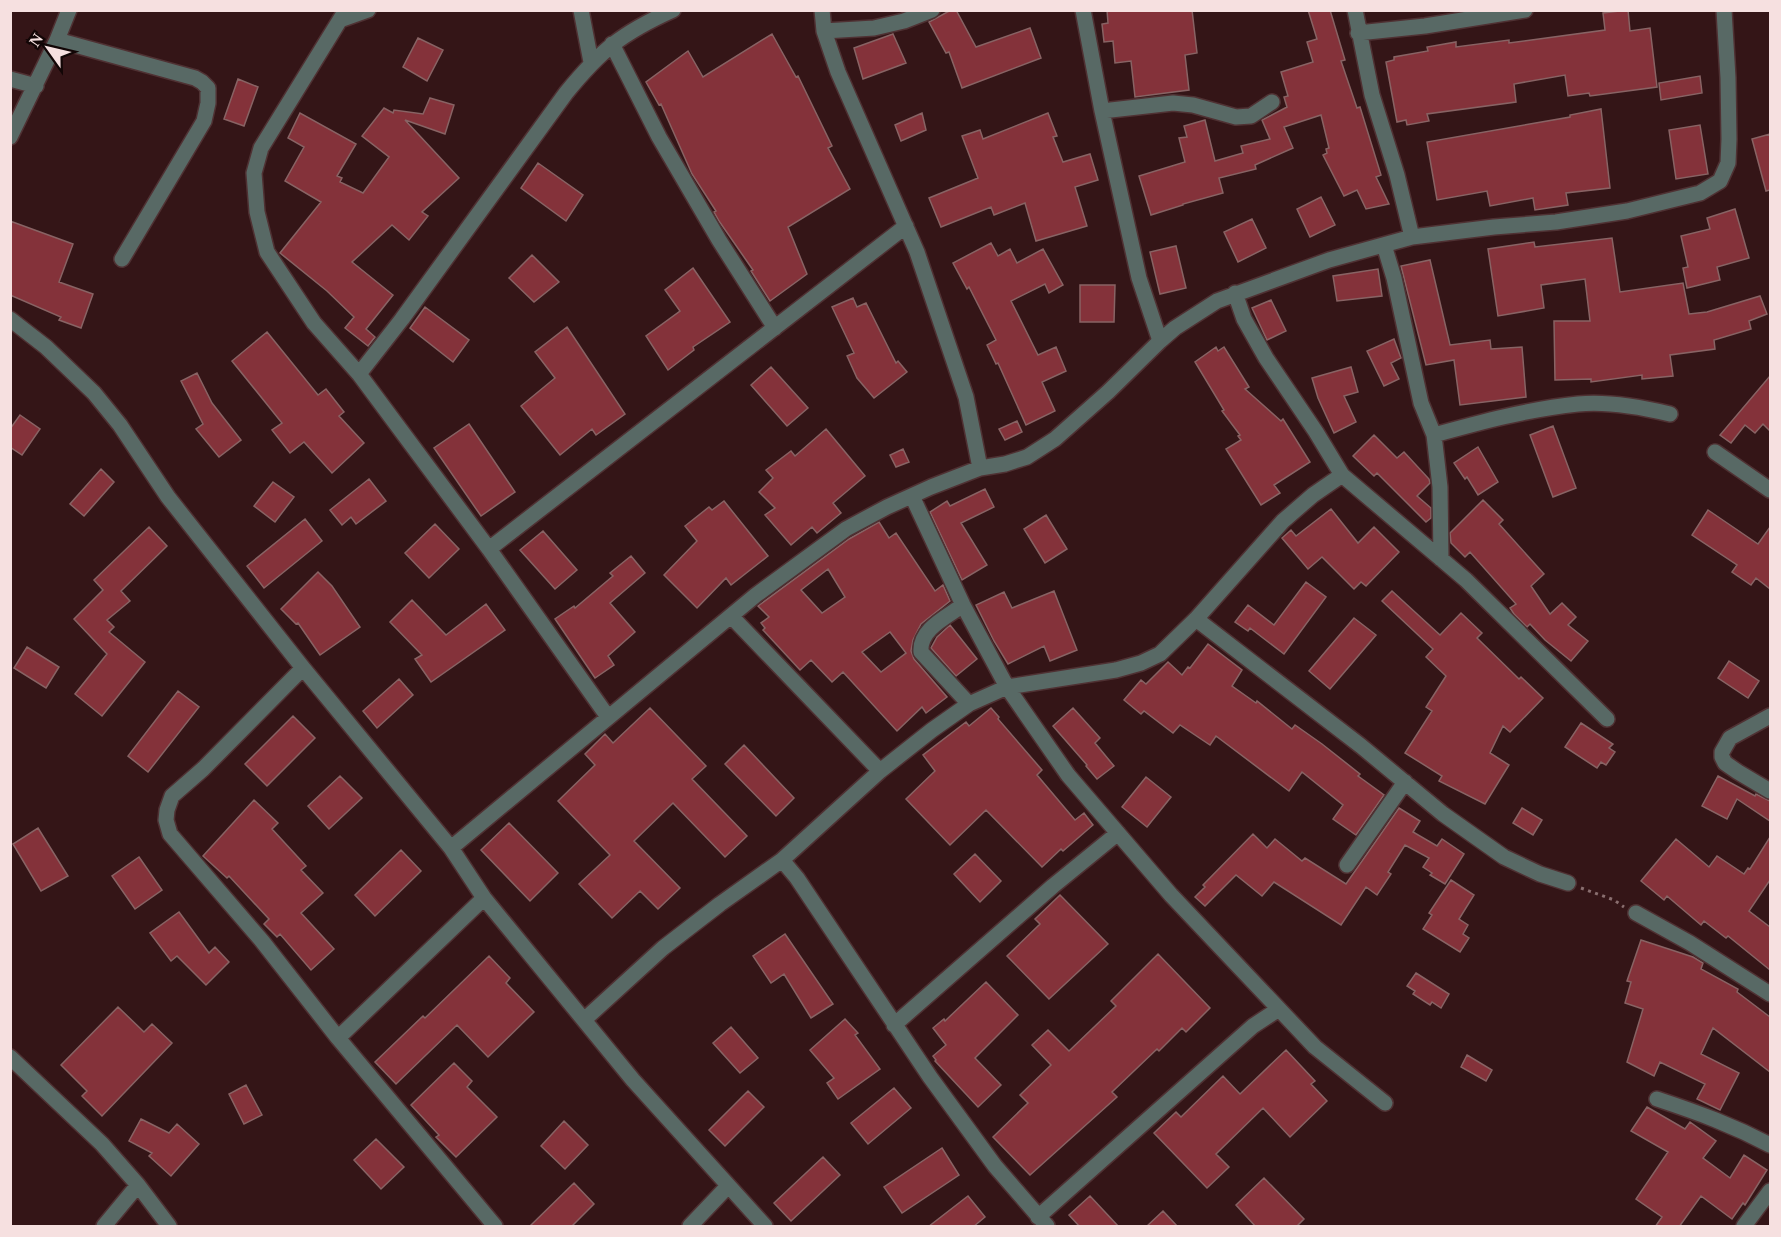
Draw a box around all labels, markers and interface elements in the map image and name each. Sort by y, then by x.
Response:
north arrow [18,18,78,78]
text: N [26,30,47,49]

